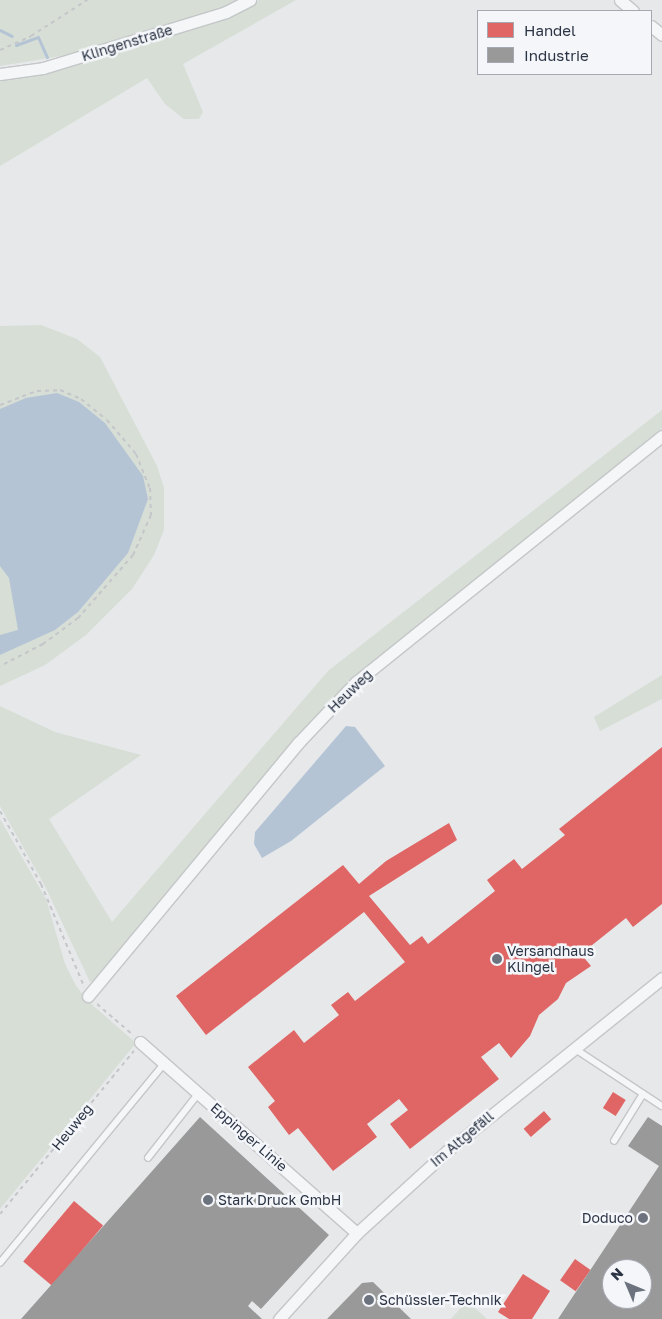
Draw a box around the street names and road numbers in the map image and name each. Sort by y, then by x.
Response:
street label: Klingenstraße [80,21,174,65]
street label: Heuweg [324,666,376,716]
street label: Eppinger Linie [207,1099,291,1175]
street label: Heuweg [48,1100,96,1154]
street label: Im Altgefäll [427,1108,497,1170]

